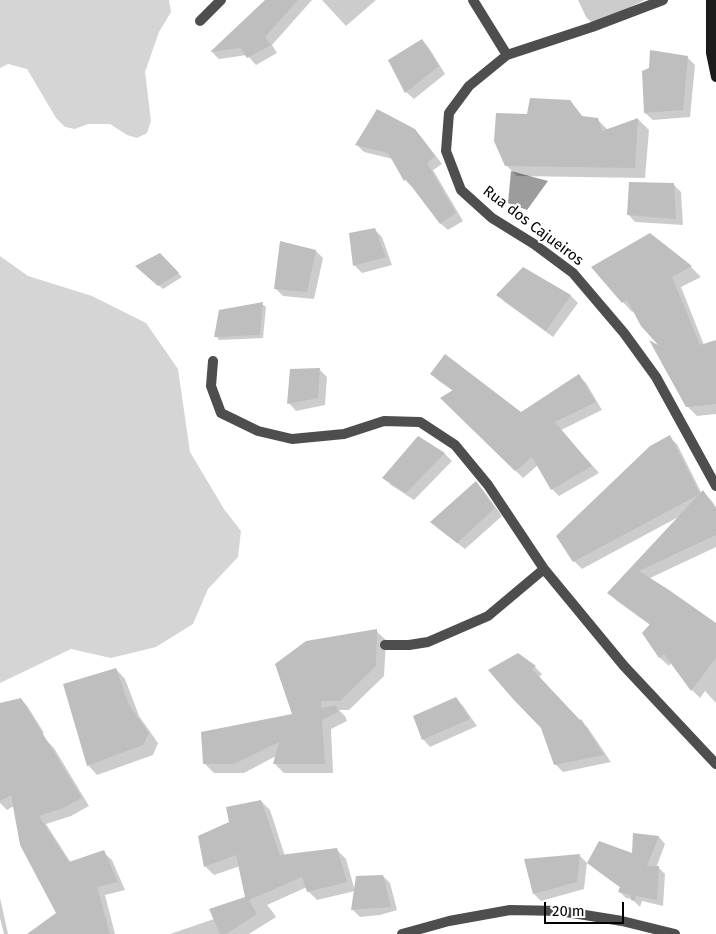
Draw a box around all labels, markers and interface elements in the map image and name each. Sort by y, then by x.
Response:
street label: Rua dos Cajueiros [479,182,587,270]
scale bar [546,892,626,924]
text: 20 m [552,902,585,920]

